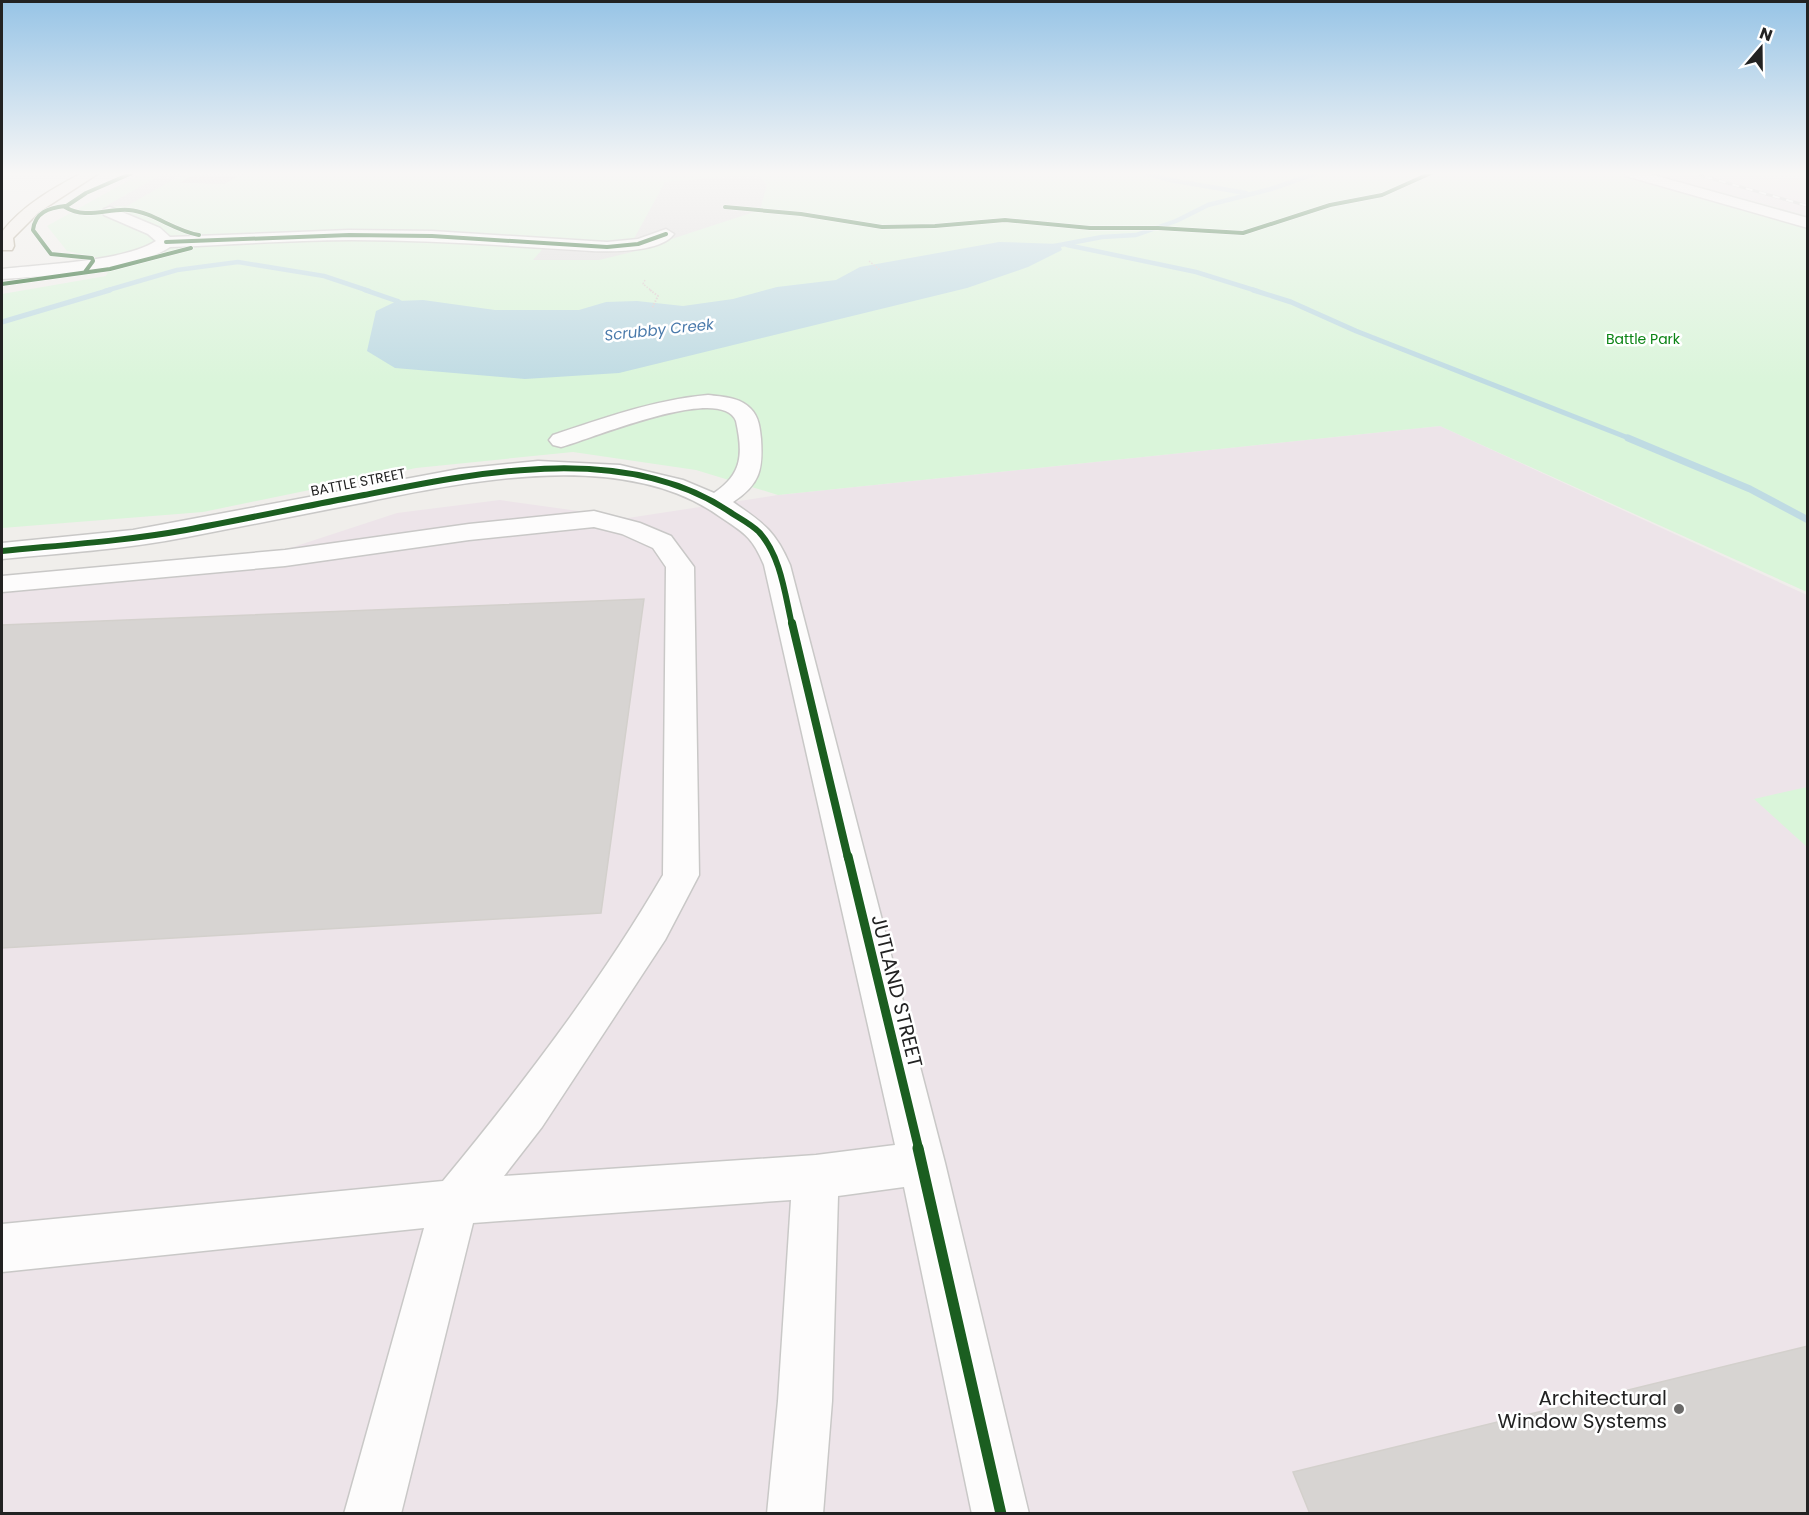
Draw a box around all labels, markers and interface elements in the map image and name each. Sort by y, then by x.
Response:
north arrow [1731,18,1791,78]
text: N [1756,22,1776,47]
water label: Scrubby Creek [603,313,716,346]
park label: Battle Park [1606,329,1681,349]
street label: BATTLE STREET [309,463,408,501]
street label: JUTLAND STREET [864,912,930,1071]
place label: Architectural Window Systems [1498,1384,1667,1435]
marker: Architectural Window Systems [1672,1402,1686,1416]

